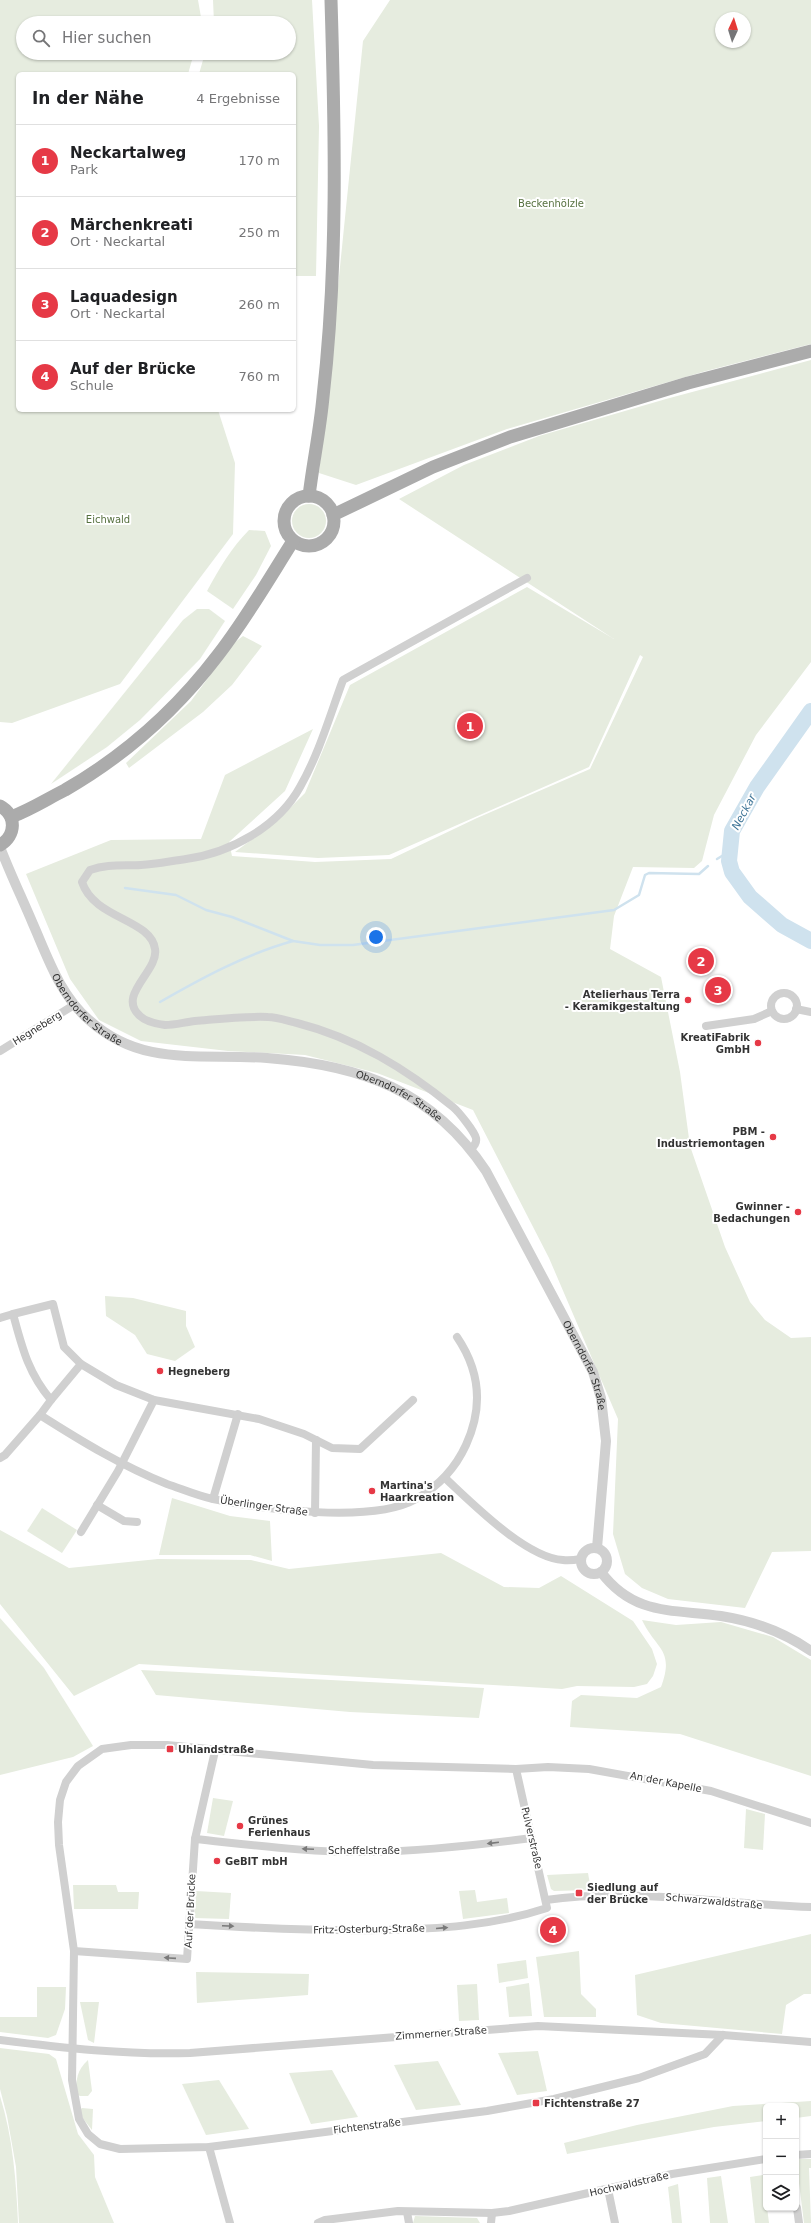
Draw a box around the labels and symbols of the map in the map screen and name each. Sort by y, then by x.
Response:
north arrow [715,12,751,48]
park label: Beckenhölzle [518,198,584,209]
park label: Eichwald [86,514,130,525]
pin: 1 [457,711,483,741]
water label: Neckar [729,791,760,832]
your location [366,927,386,947]
pin: 2 [688,946,714,976]
street label: Oberndorfer Straße [50,971,124,1047]
pin: 3 [705,975,731,1005]
place label: Atelierhaus Terra - Keramikgestaltung [565,989,680,1012]
marker: Atelierhaus Terra - Keramikgestaltung [683,995,693,1005]
street label: Hegneberg [11,1009,63,1047]
place label: KreatiFabrik GmbH [680,1032,750,1055]
marker: KreatiFabrik GmbH [753,1038,763,1048]
street label: Oberndorfer Straße [355,1068,445,1123]
place label: PBM - Industriemontagen [657,1126,765,1149]
marker: PBM - Industriemontagen [768,1132,778,1142]
place label: Gwinner - Bedachungen [713,1201,790,1224]
marker: Gwinner - Bedachungen [793,1207,803,1217]
street label: Oberndorfer Straße [561,1318,608,1411]
marker: Hegneberg [155,1366,165,1376]
place label: Hegneberg [168,1366,230,1377]
place label: Martina's Haarkreation [380,1480,454,1503]
marker: Martina's Haarkreation [367,1486,377,1496]
street label: Überlinger Straße [219,1493,309,1518]
marker: Uhlandstraße [165,1744,175,1754]
place label: Uhlandstraße [178,1744,254,1755]
street label: An der Kapelle [629,1770,703,1794]
street label: Pulverstraße [520,1806,544,1870]
place label: Grünes Ferienhaus [248,1815,310,1838]
marker: Grünes Ferienhaus [235,1821,245,1831]
one-way arrow [487,1839,499,1846]
one-way arrow [302,1845,314,1852]
street label: Scheffelstraße [328,1845,400,1856]
marker: GeBIT mbH [212,1856,222,1866]
place label: GeBIT mbH [225,1856,288,1867]
street label: Auf der Brücke [183,1874,197,1948]
place label: Siedlung auf der Brücke [587,1882,659,1905]
marker: Siedlung auf der Brücke [574,1888,584,1898]
street label: Schwarzwaldstraße [665,1891,763,1911]
pin: 4 [540,1915,566,1945]
one-way arrow [222,1922,234,1929]
street label: Fritz-Osterburg-Straße [313,1923,425,1935]
one-way arrow [436,1925,448,1931]
one-way arrow [164,1954,176,1961]
street label: Zimmerner Straße [395,2024,487,2042]
marker: Fichtenstraße 27 [531,2098,541,2108]
place label: Fichtenstraße 27 [544,2098,640,2109]
street label: Fichtenstraße [333,2116,401,2136]
street label: Hochwaldstraße [588,2170,670,2198]

